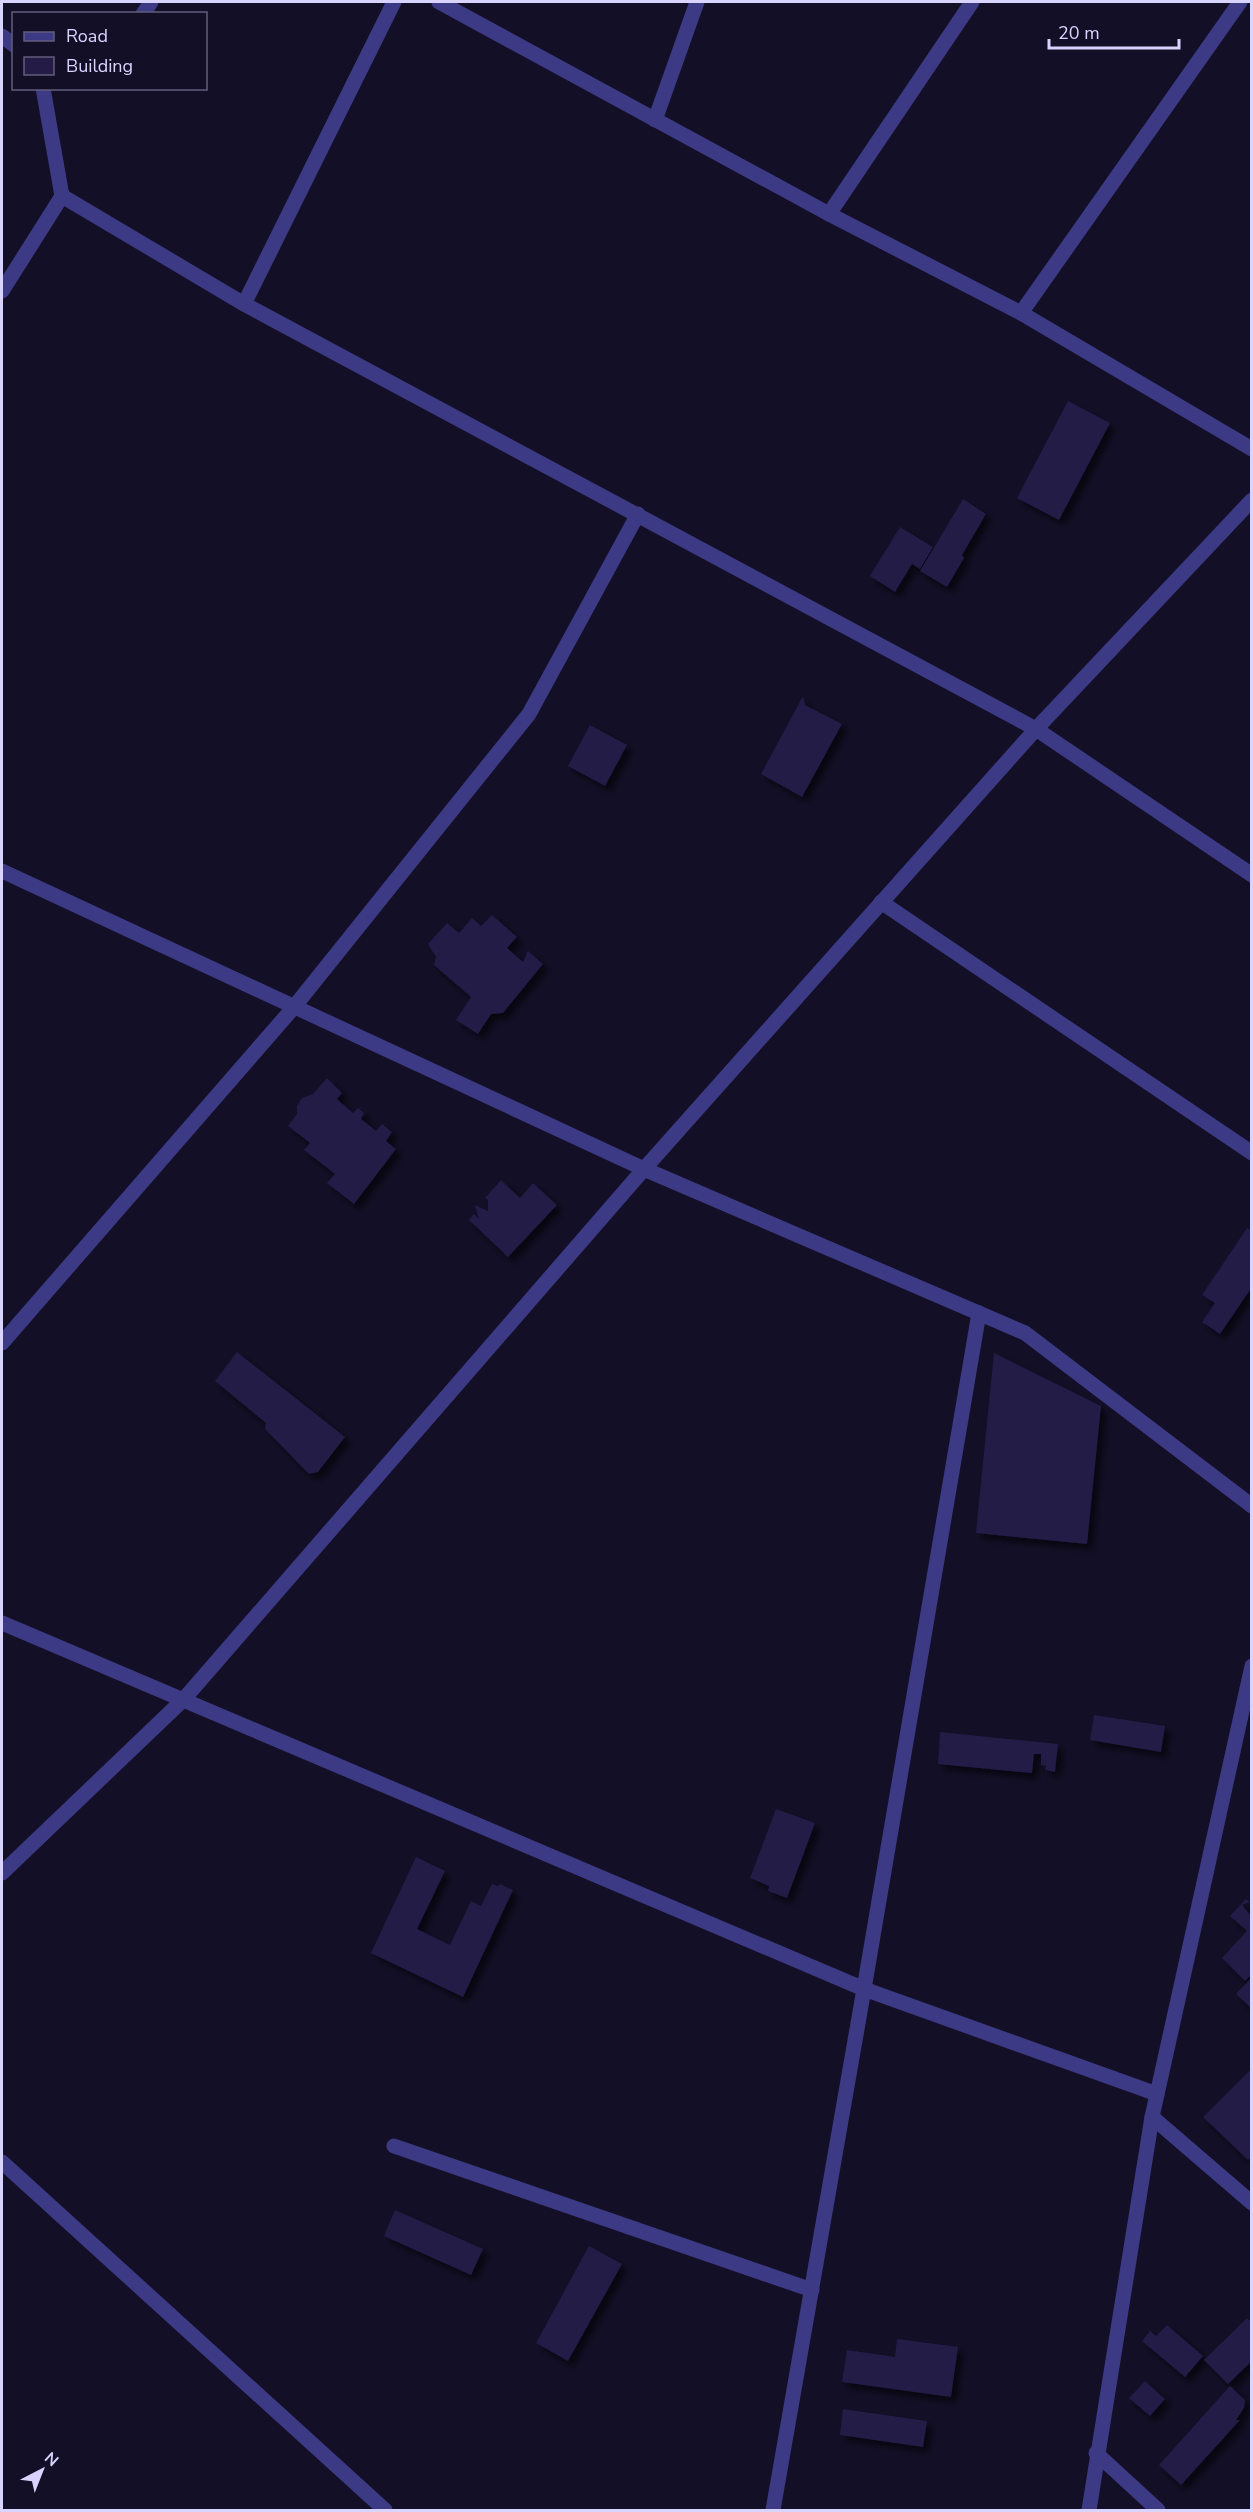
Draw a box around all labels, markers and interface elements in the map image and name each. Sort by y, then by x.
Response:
legend [12,12,207,90]
scale bar [1049,12,1180,50]
text: 20 m [1058,21,1100,45]
text: Road [66,24,108,48]
text: Building [66,54,133,78]
north arrow [12,2440,72,2500]
text: N [40,2447,63,2472]

